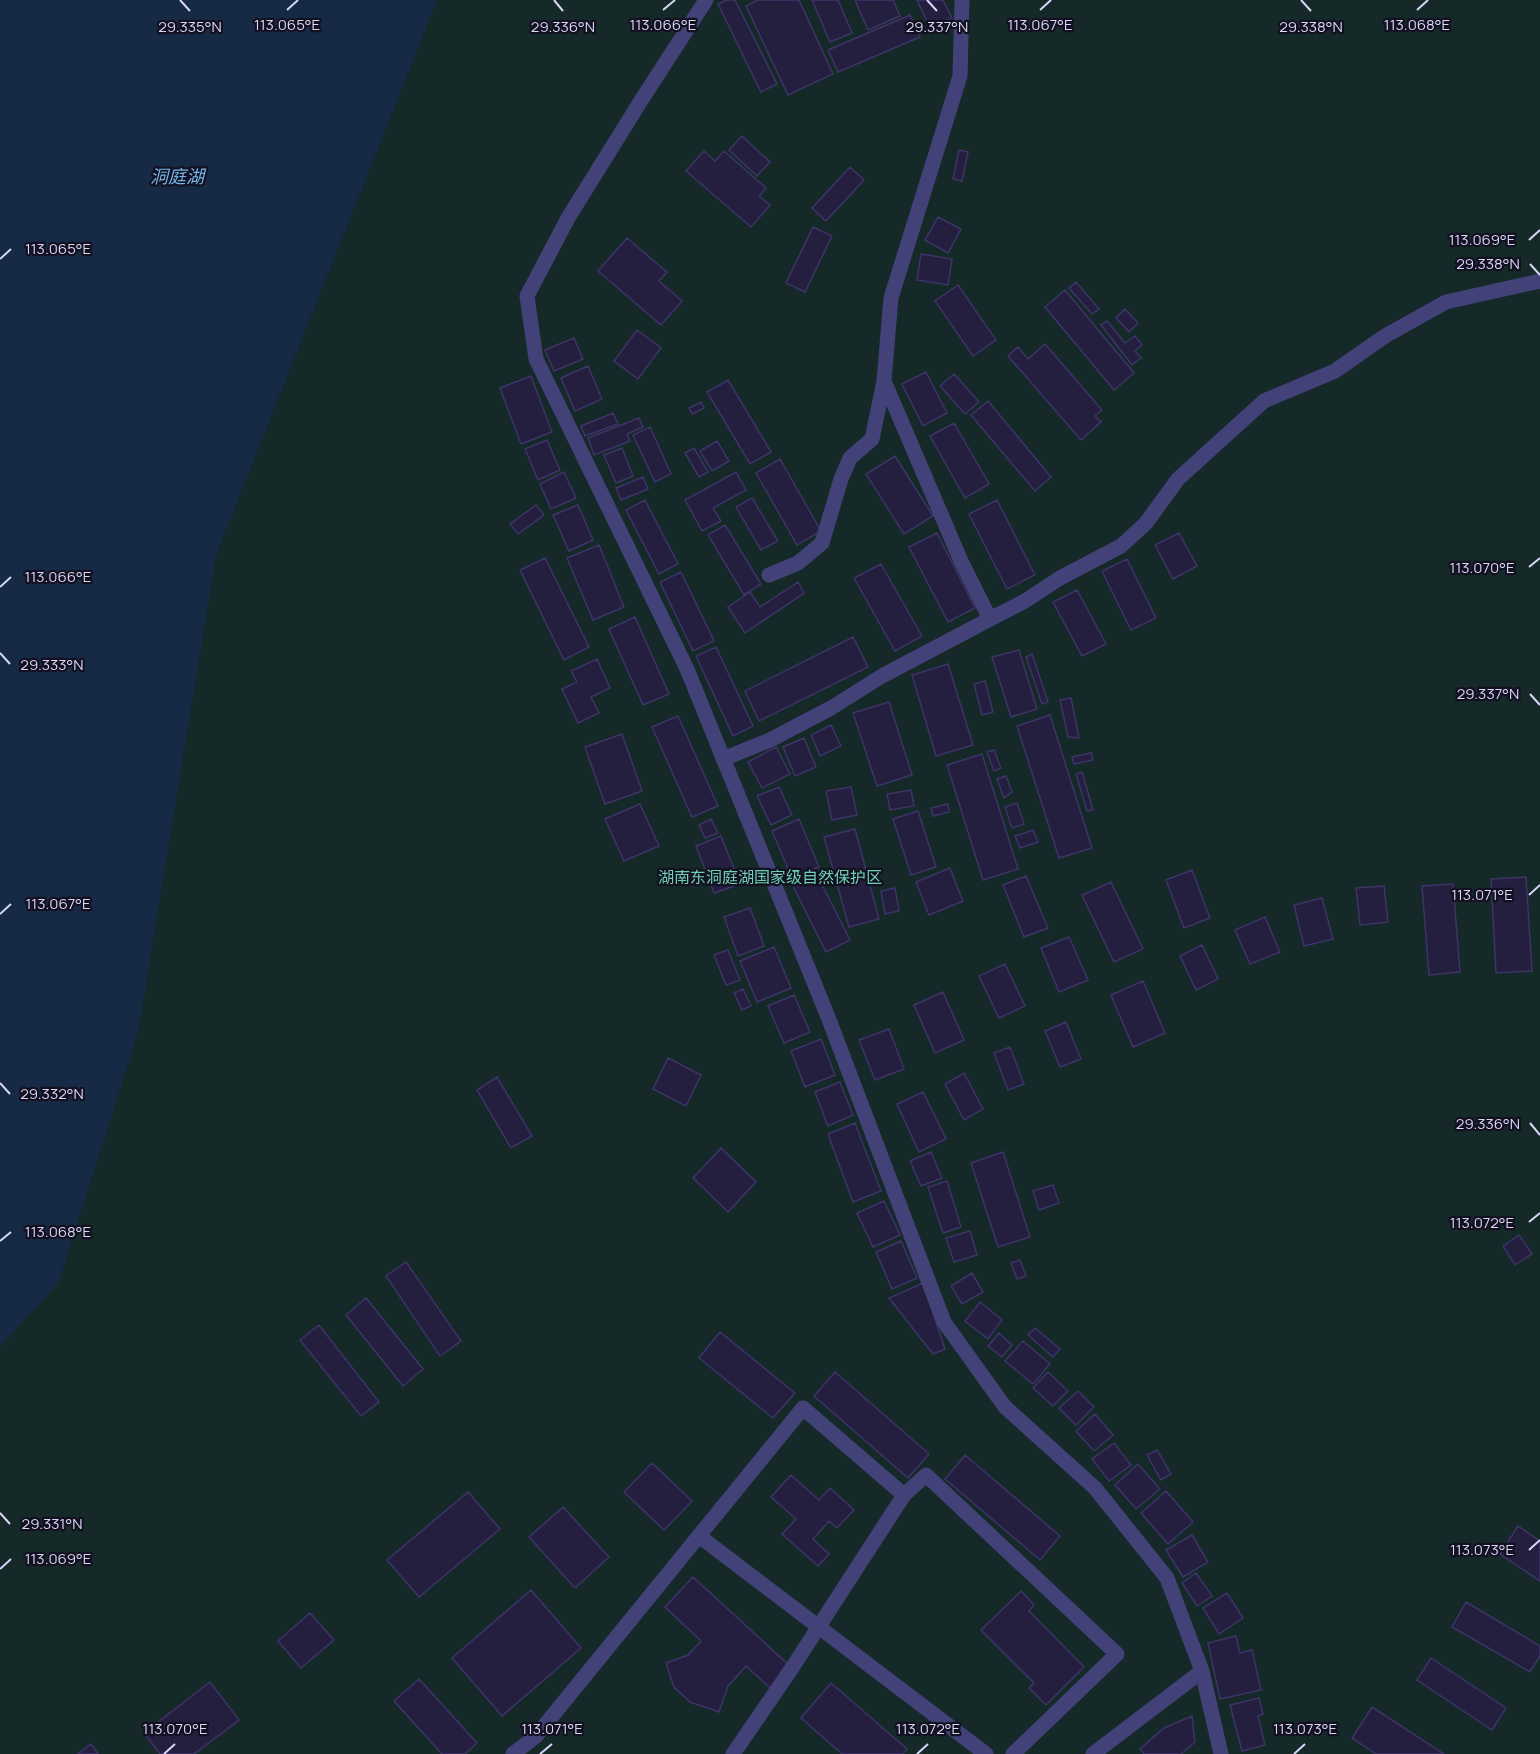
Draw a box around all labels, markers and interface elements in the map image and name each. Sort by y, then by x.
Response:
text: 113.065°E [254,14,320,35]
text: 113.066°E [630,14,696,35]
text: 113.067°E [1007,14,1073,35]
text: 113.068°E [1384,14,1450,35]
text: 29.335°N [158,16,222,37]
text: 29.336°N [531,16,595,37]
text: 29.337°N [906,16,968,37]
text: 29.338°N [1279,16,1343,37]
water label: 洞庭湖 [150,164,207,188]
text: 113.069°E [1449,229,1515,250]
text: 113.065°E [25,238,91,259]
text: 29.338°N [1456,253,1520,274]
text: 113.070°E [1450,557,1514,578]
text: 113.066°E [25,566,91,587]
text: 29.333°N [20,654,84,675]
text: 29.337°N [1457,683,1519,704]
park label: 湖南东洞庭湖国家级自然保护区 [658,866,882,888]
text: 113.071°E [1451,884,1513,905]
text: 113.067°E [25,893,91,914]
text: 29.332°N [20,1083,84,1104]
text: 29.336°N [1456,1113,1520,1134]
text: 113.072°E [1450,1212,1514,1233]
text: 113.068°E [25,1221,91,1242]
text: 29.331°N [22,1513,82,1534]
text: 113.073°E [1450,1539,1514,1560]
text: 113.069°E [25,1548,91,1569]
text: 113.070°E [143,1718,207,1739]
text: 113.071°E [521,1718,583,1739]
text: 113.072°E [896,1718,960,1739]
text: 113.073°E [1273,1718,1337,1739]

